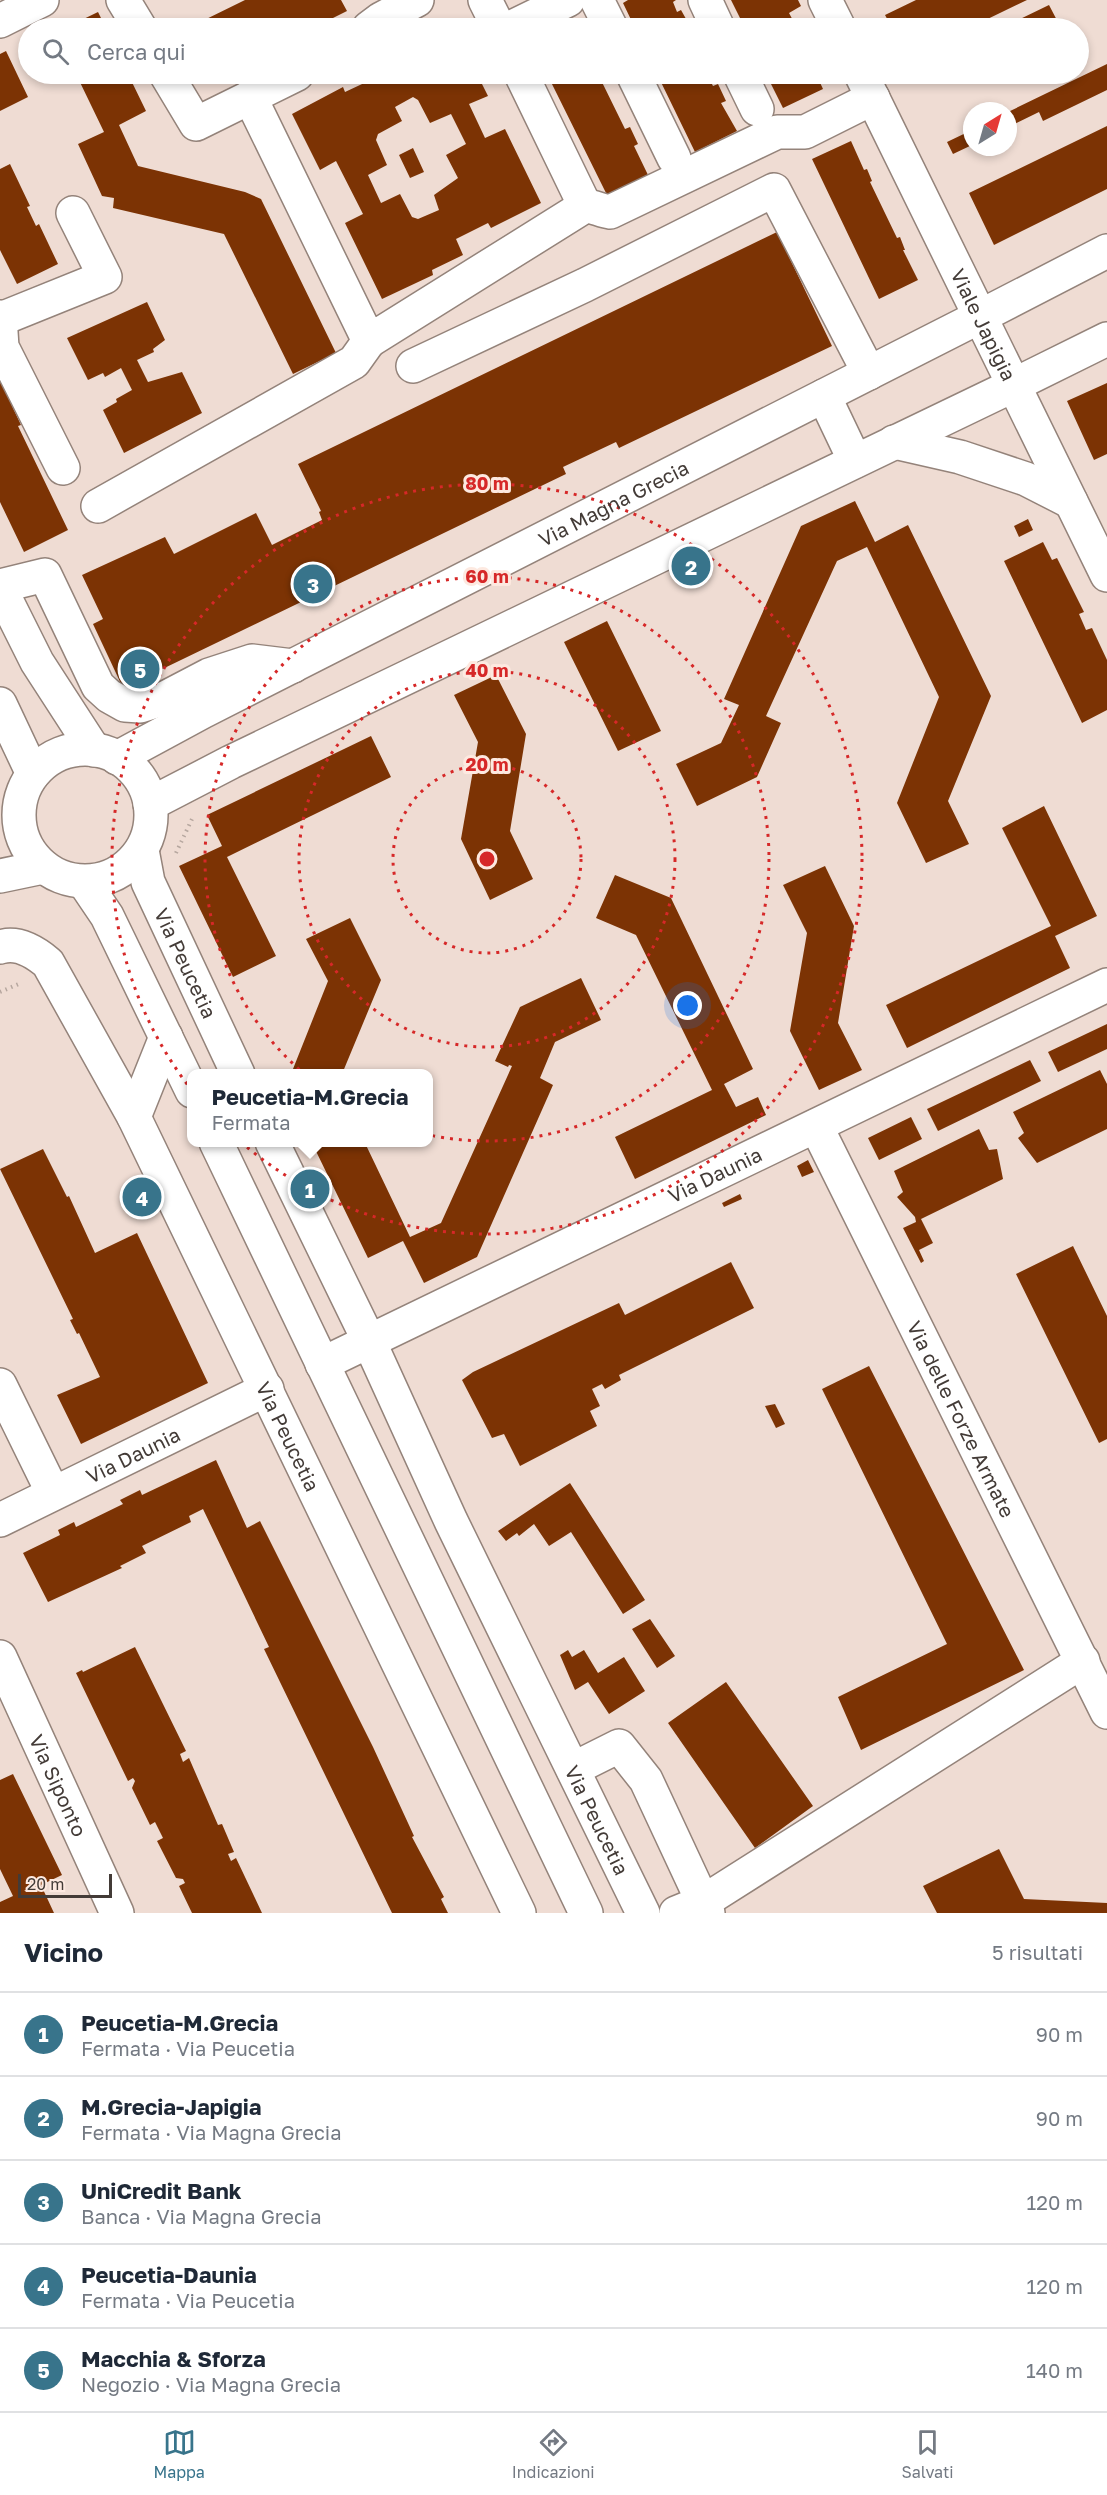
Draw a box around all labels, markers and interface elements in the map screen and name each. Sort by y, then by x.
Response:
search box [18,18,1089,84]
icon: search [39,35,72,68]
text: Cerca qui [87,38,186,65]
north arrow [963,102,1017,156]
street label: Viale Japigia [946,264,1022,384]
street label: Via Magna Grecia [534,455,692,551]
text: 80 m [465,472,509,494]
pin: 2 [672,544,710,588]
pin: 3 [294,562,332,606]
text: 60 m [465,565,509,587]
pin: 5 [120,646,160,692]
text: 40 m [465,659,509,681]
text: 20 m [466,753,508,775]
centre of rings [477,849,497,869]
street label: Via Peucetia [150,904,222,1022]
your location [673,991,702,1020]
popup [187,1069,433,1147]
text: Peucetia-M.Grecia [211,1083,409,1110]
text: Fermata [211,1110,291,1134]
street label: Via Daunia [664,1142,766,1207]
pin: 1 [290,1166,330,1212]
pin: 4 [122,1174,162,1220]
street label: Via delle Forze Armate [903,1317,1020,1521]
street label: Via Peucetia [252,1378,325,1495]
street label: Via Daunia [82,1422,184,1488]
street label: Via Siponto [25,1730,92,1840]
street label: Via Peucetia [560,1761,634,1879]
scale bar [18,1871,112,1898]
text: 20 m [27,1874,64,1894]
text: Vicino [24,1937,103,1968]
text: 5 risultati [992,1940,1083,1964]
text: Peucetia-M.Grecia [81,2009,278,2036]
text: 1 [38,2022,49,2046]
text: 90 m [1036,2022,1083,2046]
text: Fermata · Via Peucetia [81,2036,295,2060]
text: M.Grecia-Japigia [81,2093,262,2120]
text: 2 [37,2106,50,2130]
text: 90 m [1036,2106,1083,2130]
text: Fermata · Via Magna Grecia [81,2120,342,2144]
text: UniCredit Bank [81,2177,241,2204]
text: 3 [37,2190,50,2214]
text: 120 m [1027,2190,1083,2214]
text: Banca · Via Magna Grecia [81,2204,322,2228]
text: Peucetia-Daunia [81,2261,257,2288]
text: 4 [37,2274,50,2298]
text: 120 m [1027,2274,1083,2298]
text: Fermata · Via Peucetia [81,2288,295,2312]
text: Macchia & Sforza [81,2345,266,2372]
text: 5 [37,2358,50,2382]
text: 140 m [1026,2358,1083,2382]
text: Negozio · Via Magna Grecia [81,2372,341,2396]
tab: Mappa [153,2426,205,2482]
tab: Indicazioni [512,2426,595,2482]
tab: Salvati [901,2426,954,2482]

